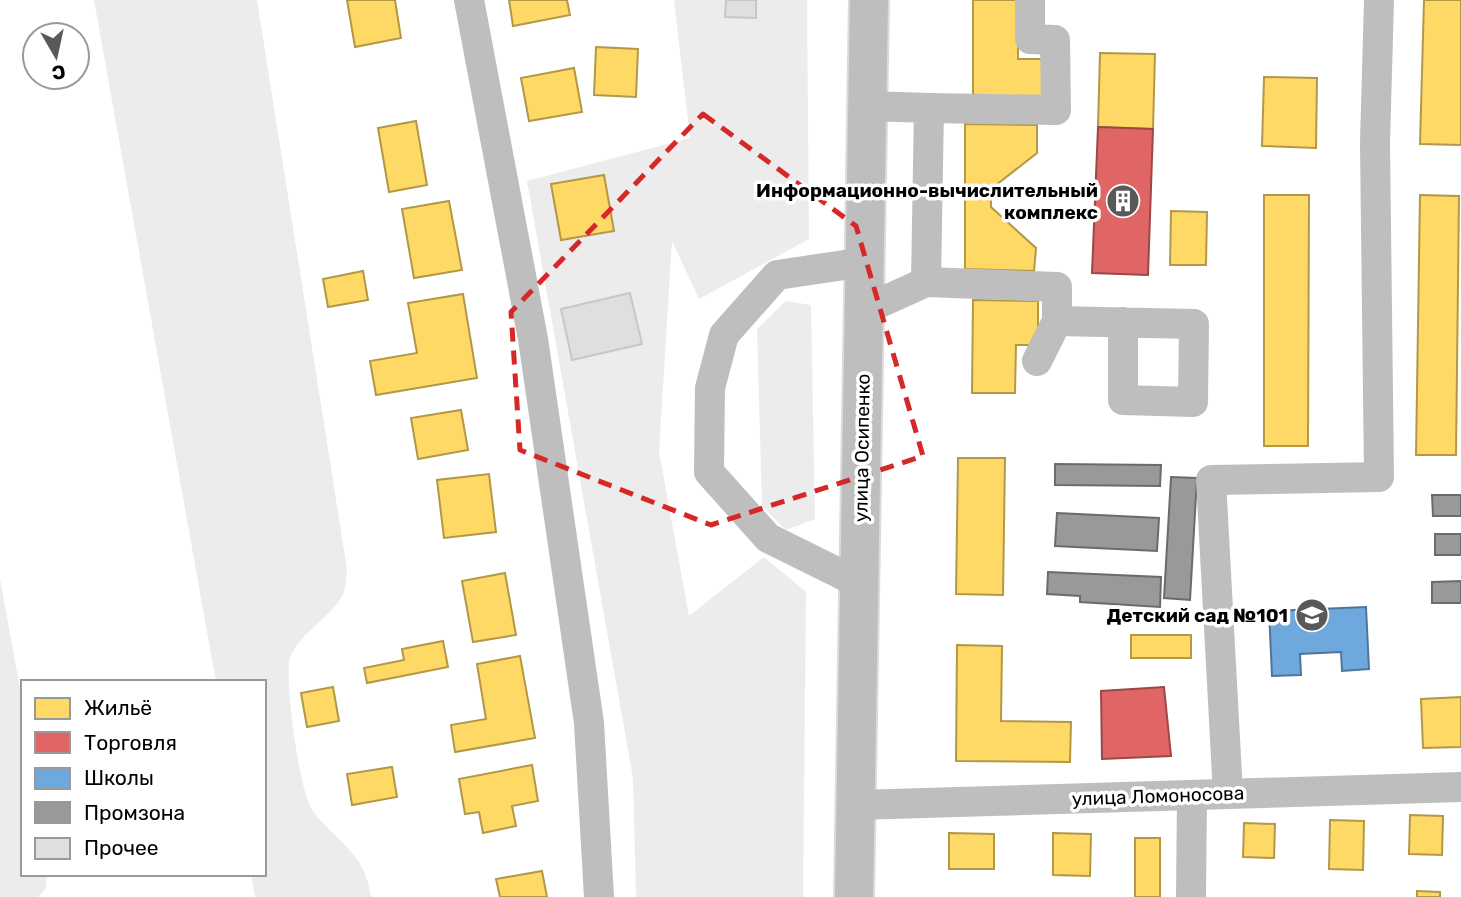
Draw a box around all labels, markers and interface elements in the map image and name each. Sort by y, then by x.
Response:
north arrow [21,21,91,91]
text: С [50,60,67,85]
place label: Информационно-вычислительный комплекс [756,179,1098,224]
building icon: Информационно-вычислительный комплекс [1104,182,1142,220]
street label: улица Осипенко [849,374,875,522]
school or university icon: Детский сад №101 [1293,596,1331,634]
place label: Детский сад №101 [1106,604,1288,627]
legend [21,680,266,876]
text: Жильё [84,695,152,720]
text: Торговля [84,730,177,755]
text: Школы [84,765,154,790]
street label: улица Ломоносова [1071,781,1245,811]
text: Промзона [84,800,185,825]
text: Прочее [84,835,159,860]

